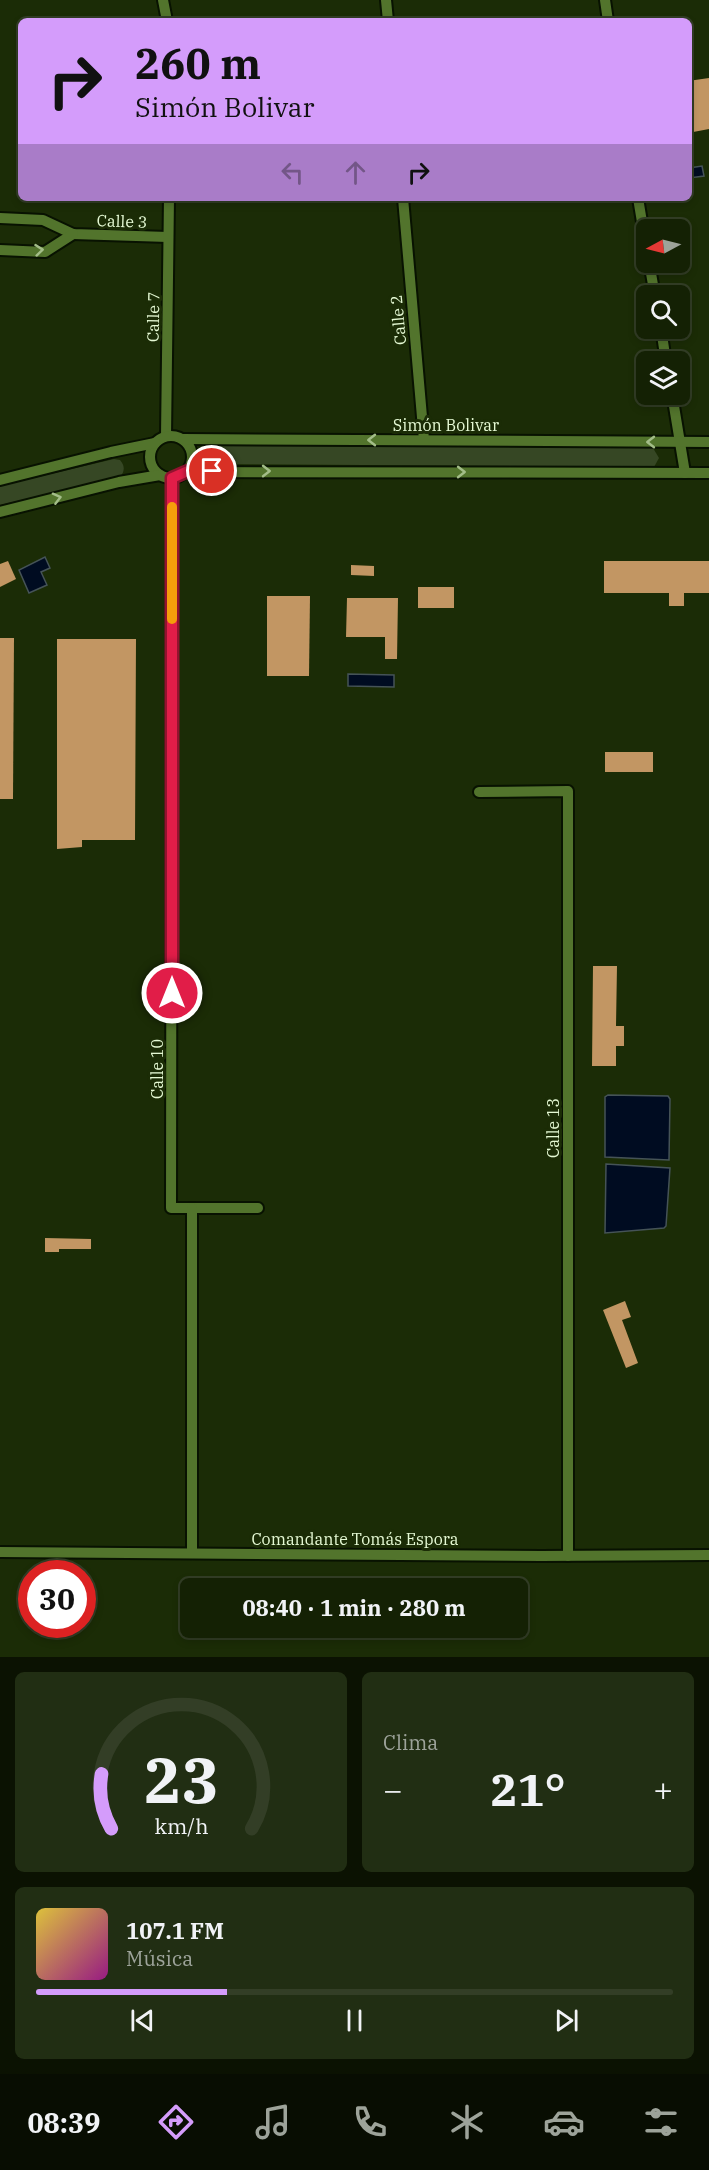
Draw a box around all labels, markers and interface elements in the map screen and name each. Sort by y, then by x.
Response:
text: 260 m [135,36,261,91]
icon: right [36,42,114,120]
text: Simón Bolivar [135,89,315,124]
icon: left [276,156,309,189]
icon: ahead [339,156,372,189]
icon: right [402,156,435,189]
street label: Calle 3 [96,210,148,232]
north arrow [636,219,690,273]
map controls [636,219,690,405]
one-way arrow [34,244,44,257]
button: search [636,285,690,339]
street label: Calle 7 [143,292,163,342]
street label: Calle 2 [386,294,410,346]
button: layers [636,351,690,405]
street label: Simón Bolivar [393,415,499,435]
one-way arrow [367,434,376,446]
one-way arrow [646,435,655,448]
pin [186,445,237,496]
icon: arrive [195,454,228,487]
one-way arrow [261,465,270,477]
one-way arrow [456,466,465,478]
one-way arrow [51,492,61,505]
position arrow [140,961,204,1025]
street label: Calle 10 [147,1039,167,1099]
street label: Calle 13 [543,1098,563,1158]
street label: Comandante Tomás Espora [251,1529,459,1549]
speed limit sign: 30 [18,1560,96,1638]
text: 08:40 · 1 min · 280 m [242,1593,466,1622]
text: Clima [383,1729,438,1756]
text: 23 [144,1739,218,1820]
text: 21° [490,1760,566,1818]
text: − [383,1768,403,1811]
text: + [653,1768,673,1811]
text: km/h [154,1812,208,1840]
text: 107.1 FM [126,1916,224,1945]
text: Música [126,1945,193,1972]
icon: previous [126,2004,159,2037]
icon: pause [338,2004,371,2037]
icon: next [550,2004,583,2037]
icon: directions [155,2101,197,2143]
icon: music [252,2101,294,2143]
icon: phone [349,2101,391,2143]
icon: climate [446,2101,488,2143]
icon: car [543,2101,585,2143]
icon: filters [640,2101,682,2143]
text: 08:39 [27,2105,100,2140]

